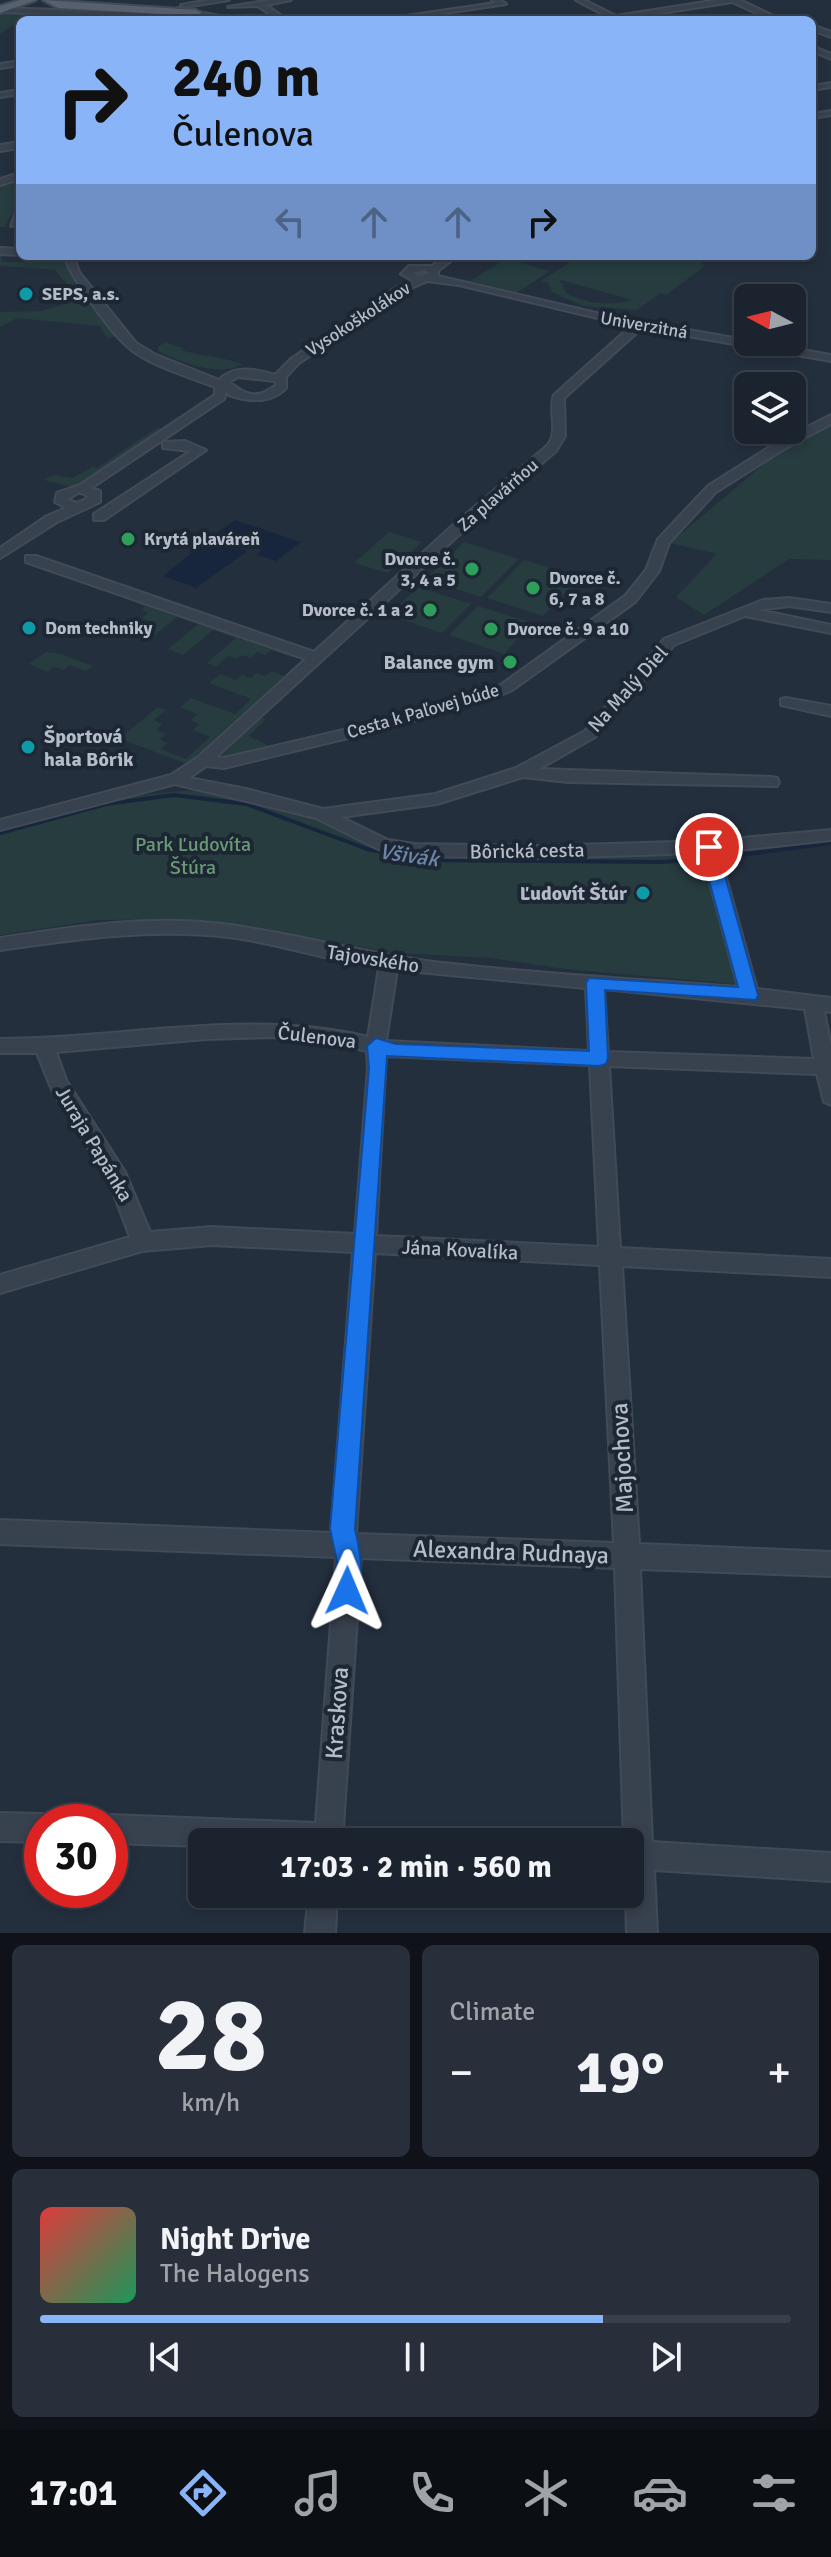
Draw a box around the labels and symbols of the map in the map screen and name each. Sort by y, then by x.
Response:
street label: Vysokoškolákov [302,277,415,361]
place label: SEPS, a.s. [42,283,120,305]
north arrow [734,284,806,356]
marker: SEPS, a.s. [17,285,35,303]
street label: Univerzitná [599,306,689,344]
street label: Za plavárňou [453,454,543,536]
place label: Krytá plaváreň [144,528,260,550]
marker: Krytá plaváreň [119,530,137,548]
place label: Dvorce č. 3, 4 a 5 [384,548,456,591]
marker: Dvorce č. 3, 4 a 5 [463,560,481,578]
place label: Dvorce č. 6, 7 a 8 [549,567,621,610]
marker: Dvorce č. 6, 7 a 8 [524,579,542,597]
place label: Dvorce č. 1 a 2 [302,599,414,621]
marker: Dvorce č. 1 a 2 [421,601,439,619]
place label: Dom techniky [45,617,152,639]
place label: Dvorce č. 9 a 10 [507,618,629,640]
marker: Dom techniky [20,619,38,637]
marker: Dvorce č. 9 a 10 [482,620,500,638]
street label: Na Malý Diel [583,640,674,738]
place label: Balance gym [383,650,494,675]
marker: Balance gym [501,653,519,671]
street label: Cesta k Paľovej búde [344,679,502,743]
place label: Športová hala Bôrik [44,724,134,772]
marker: Športová hala Bôrik [19,738,37,756]
pin [675,813,743,881]
park label: Park Ľudovíta Štúra [135,832,251,880]
street label: Bôrická cesta [469,837,585,865]
water label: Všivák [378,838,442,873]
place label: Ľudovít Štúr [520,881,627,906]
marker: Ľudovít Štúr [634,884,652,902]
street label: Tajovského [325,939,421,979]
street label: Čulenova [276,1020,358,1054]
street label: Juraja Papánka [50,1082,138,1206]
street label: Jána Kovalíka [401,1234,519,1266]
street label: Majochova [604,1402,640,1514]
street label: Alexandra Rudnaya [413,1534,609,1570]
position arrow [305,1549,389,1633]
street label: Kraskova [319,1666,355,1760]
speed limit sign: 30 [24,1804,128,1908]

